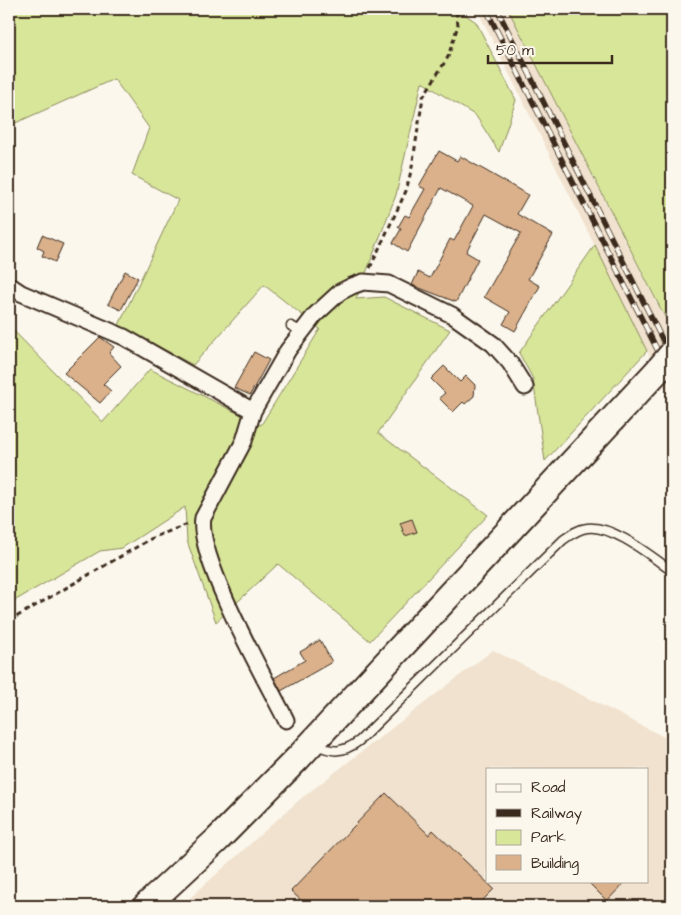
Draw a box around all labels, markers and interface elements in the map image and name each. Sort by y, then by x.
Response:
scale bar [488,32,612,64]
text: 50 m [496,40,534,61]
legend [486,768,648,882]
text: Road [531,777,566,798]
text: Railway [531,803,582,825]
text: Park [531,827,566,848]
text: Building [531,853,579,875]

